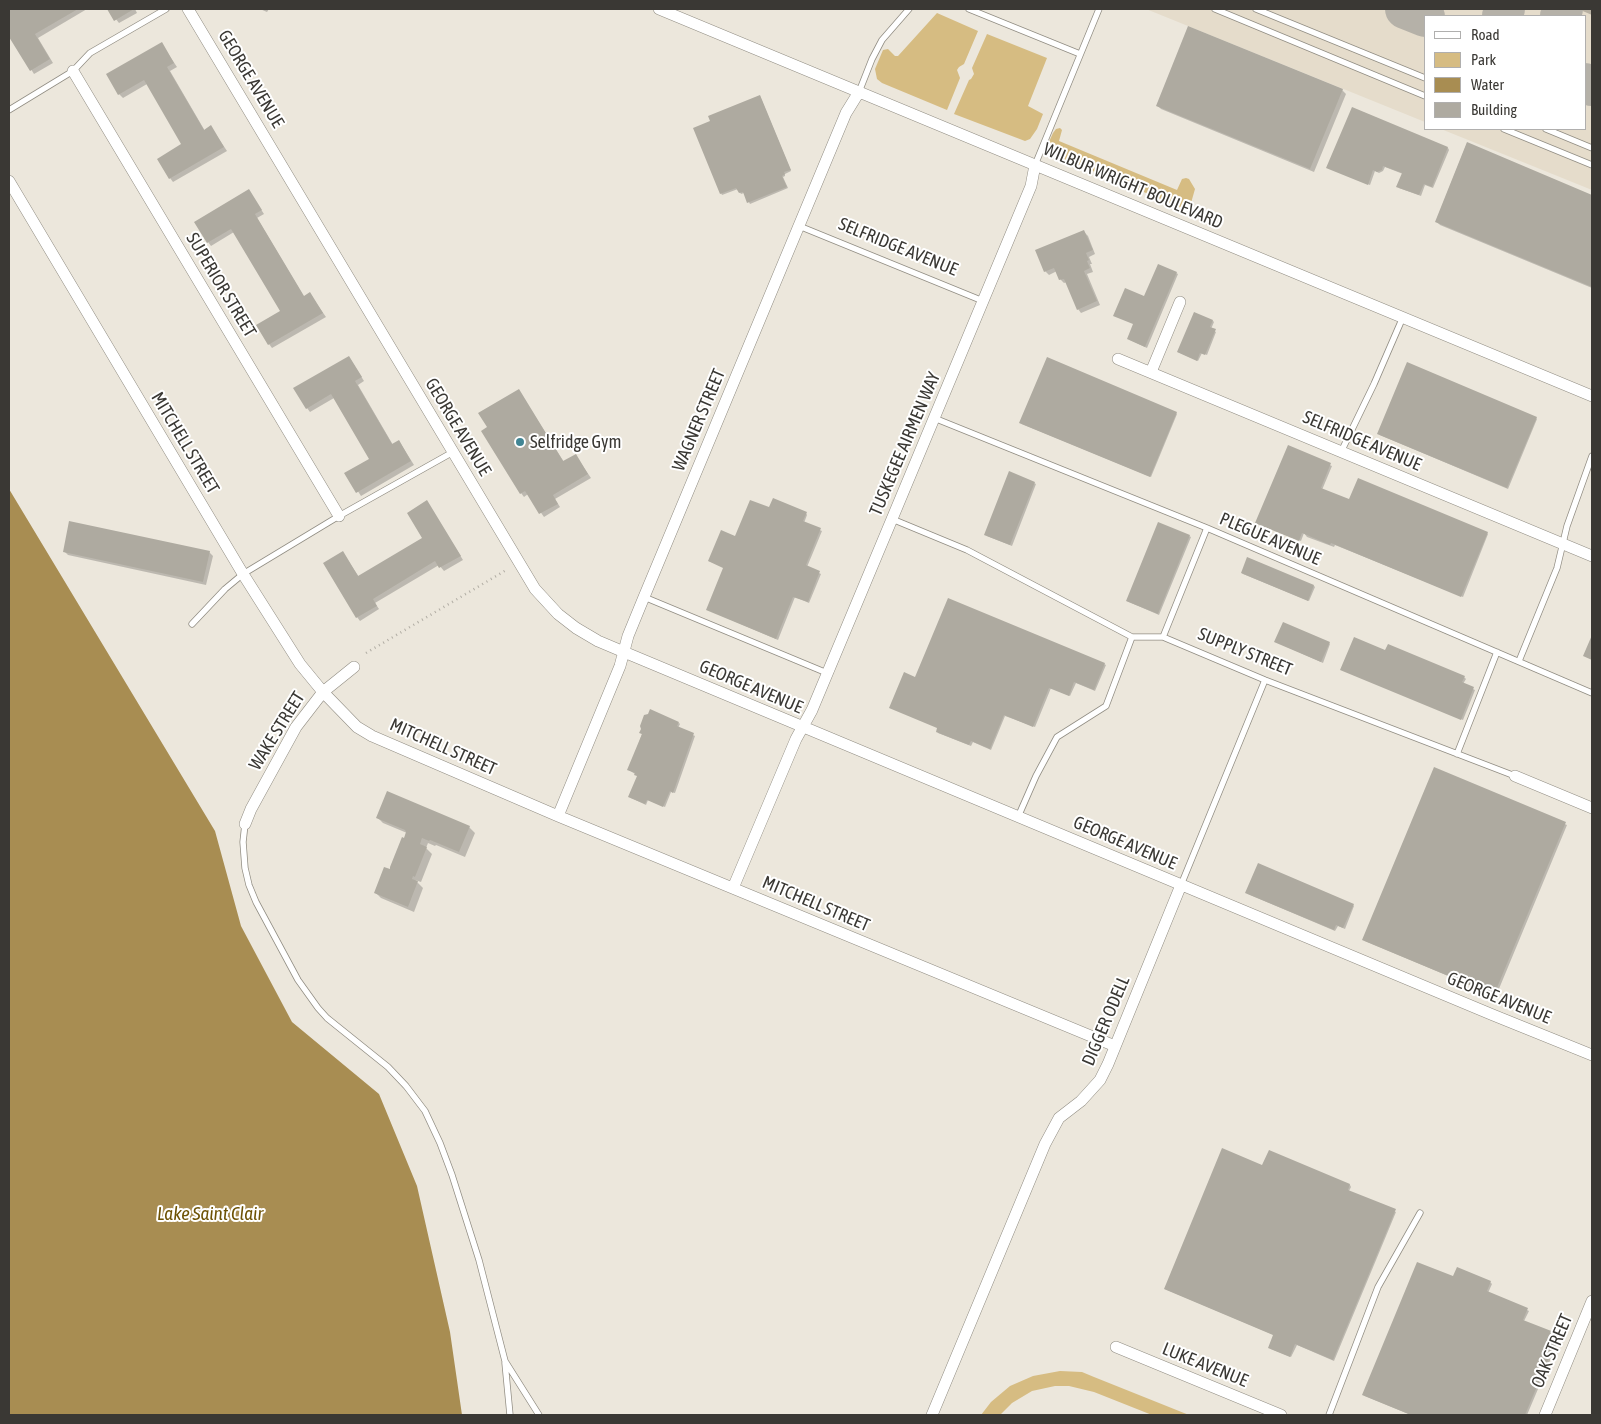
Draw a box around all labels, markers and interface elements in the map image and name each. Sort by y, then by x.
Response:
legend [1424,15,1586,130]
street label: GEORGE AVENUE [213,26,289,132]
text: Road [1471,26,1500,43]
text: Park [1471,51,1496,68]
text: Water [1471,76,1504,93]
text: Building [1471,101,1517,118]
street label: WILBUR WRIGHT BOULEVARD [1040,138,1226,234]
street label: SELFRIDGE AVENUE [835,213,961,281]
street label: SUPERIOR STREET [181,229,261,341]
street label: WAGNER STREET [668,366,730,474]
street label: TUSKEGEE AIRMEN WAY [865,369,945,519]
street label: GEORGE AVENUE [420,374,496,480]
street label: MITCHELL STREET [146,388,224,498]
street label: SELFRIDGE AVENUE [1299,406,1425,476]
place label: Selfridge Gym [530,431,621,453]
marker: Selfridge Gym [514,436,526,448]
street label: PLEGUE AVENUE [1216,508,1324,570]
street label: SUPPLY STREET [1195,623,1295,681]
street label: GEORGE AVENUE [696,656,806,718]
street label: WAKE STREET [244,688,310,774]
street label: MITCHELL STREET [386,714,500,780]
street label: GEORGE AVENUE [1070,812,1180,874]
street label: MITCHELL STREET [759,872,873,936]
street label: GEORGE AVENUE [1444,967,1554,1029]
street label: DIGGER ODELL [1077,973,1135,1069]
water label: Lake Saint Clair [157,1203,263,1225]
street label: OAK STREET [1527,1311,1577,1391]
street label: LUKE AVENUE [1159,1338,1251,1392]

